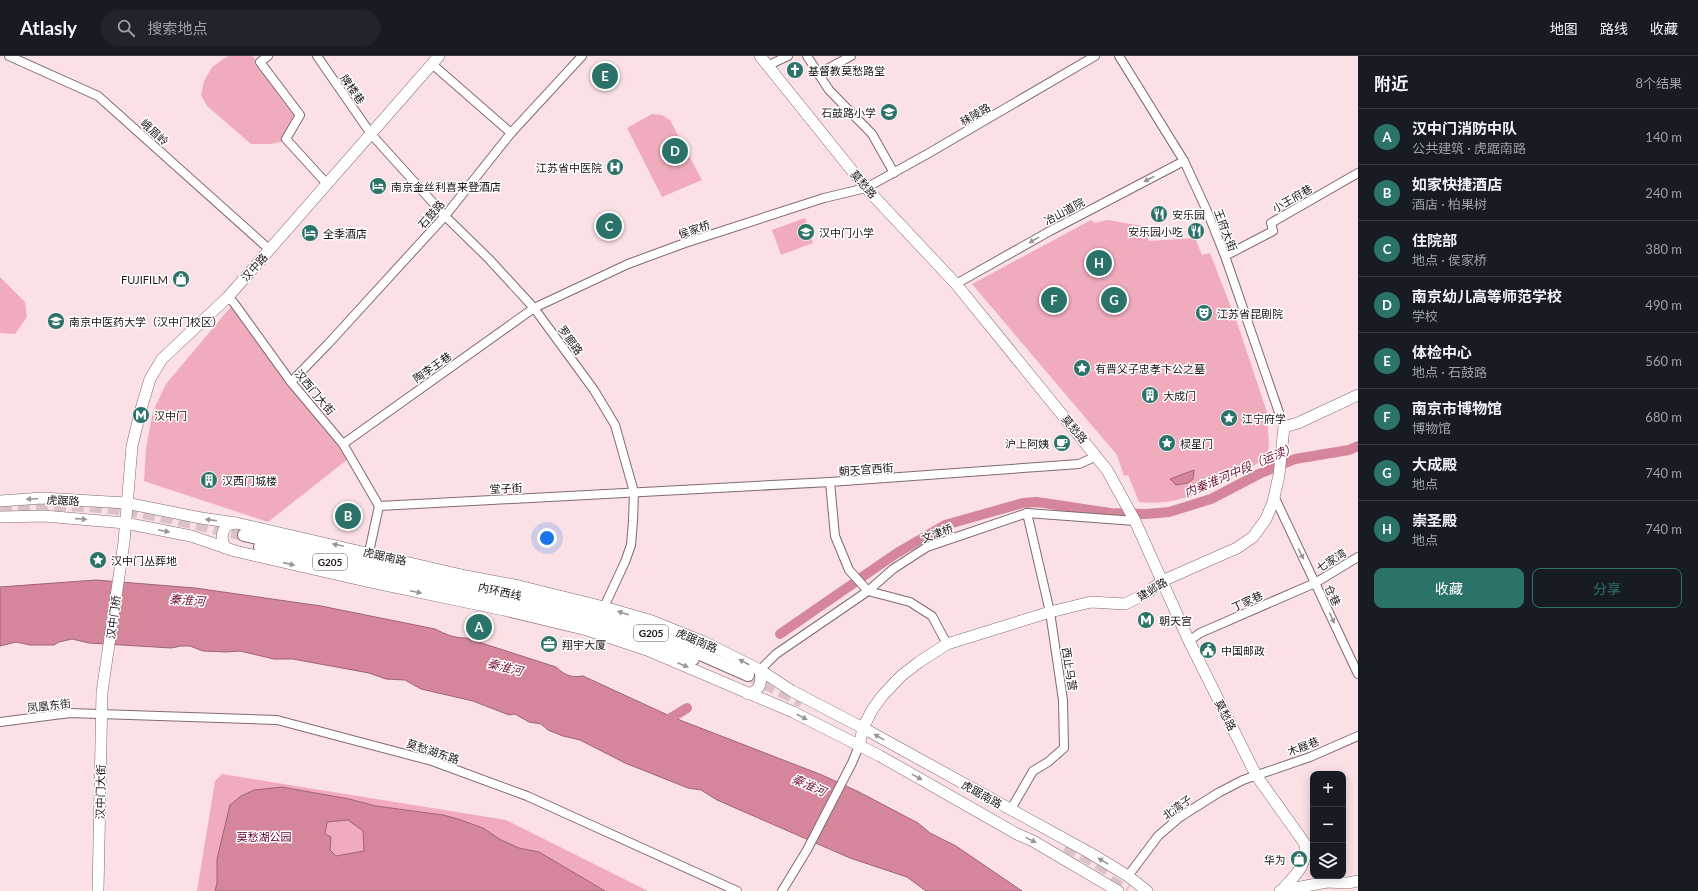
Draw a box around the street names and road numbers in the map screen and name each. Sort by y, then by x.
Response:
street label: 牌楼巷 [338,72,368,106]
street label: 秣陵路 [957,100,993,128]
street label: 峨眉岭 [138,116,172,148]
street label: 莫愁路 [848,167,880,201]
street label: 小王府巷 [1270,181,1314,215]
street label: 冶山道院 [1042,195,1086,227]
street label: 石鼓路 [415,197,447,231]
street label: 王府大街 [1212,207,1240,253]
street label: 侯家桥 [676,218,712,240]
street label: 汉中路 [238,250,270,284]
street label: 罗廊路 [556,323,586,357]
street label: 陶李王巷 [410,349,454,385]
street label: 汉西门大街 [292,367,338,417]
street label: 莫愁路 [1059,412,1091,446]
street label: 朝天宫西街 [838,461,894,477]
street label: 堂子街 [489,481,523,495]
street label: 虎踞路 [46,493,80,507]
street label: 文津桥 [919,521,955,545]
street label: 虎踞南路 [362,545,408,567]
street label: 七家湾 [1314,546,1348,574]
road number: G205 [313,554,347,570]
street label: 建邺路 [1135,575,1169,603]
street label: 内环西线 [477,580,523,602]
street label: 仓巷 [1322,582,1344,608]
street label: 丁家巷 [1229,588,1265,614]
street label: 汉中门桥 [104,594,122,640]
road number: G205 [634,625,668,641]
street label: 虎踞南路 [674,625,720,655]
street label: 西止马营 [1060,646,1080,692]
street label: 凤凰东街 [26,696,72,714]
street label: 莫愁路 [1213,697,1239,733]
street label: 木屐巷 [1285,734,1321,758]
street label: 莫愁湖东路 [405,736,461,766]
street label: 汉中门大街 [93,764,107,820]
street label: 虎踞南路 [960,778,1004,810]
street label: 北湾子 [1160,792,1194,822]

